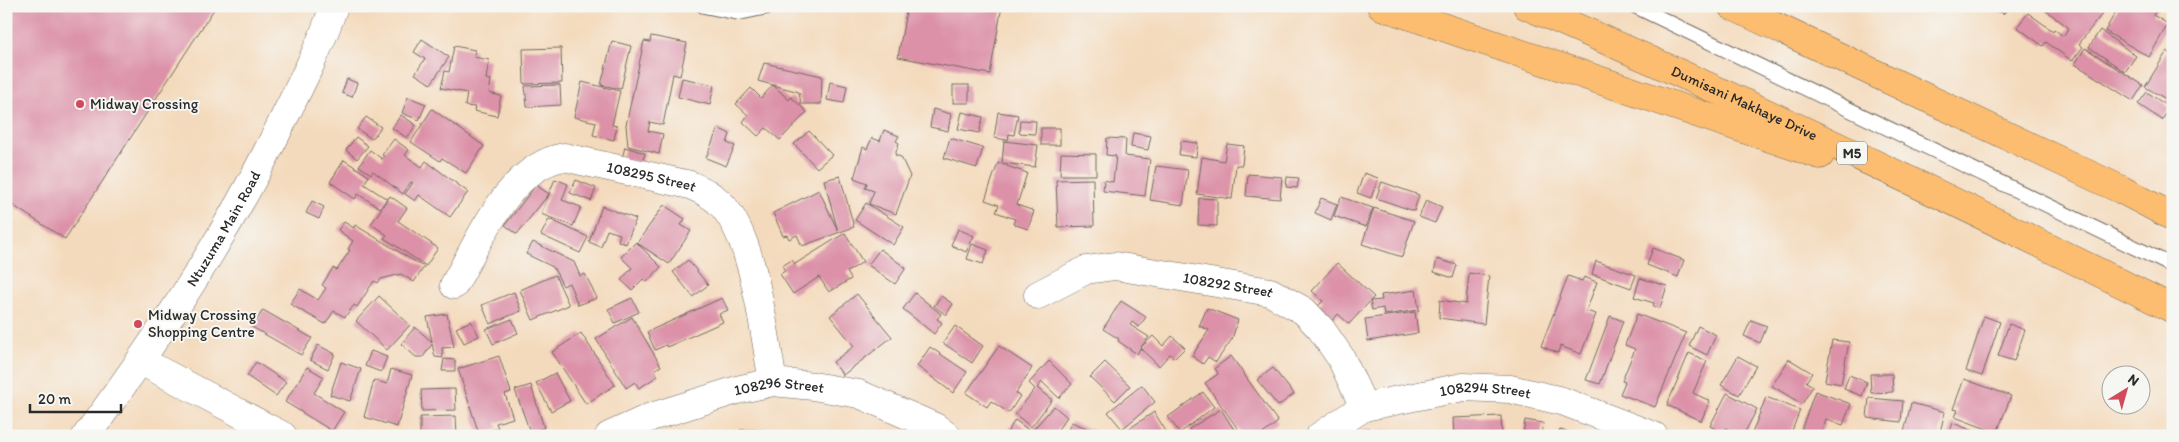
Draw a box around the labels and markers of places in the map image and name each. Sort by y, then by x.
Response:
place label: Midway Crossing [90,95,199,113]
marker: Midway Crossing [74,98,86,110]
place label: Midway Crossing Shopping Centre [148,306,257,341]
marker: Midway Crossing Shopping Centre [132,318,144,330]

